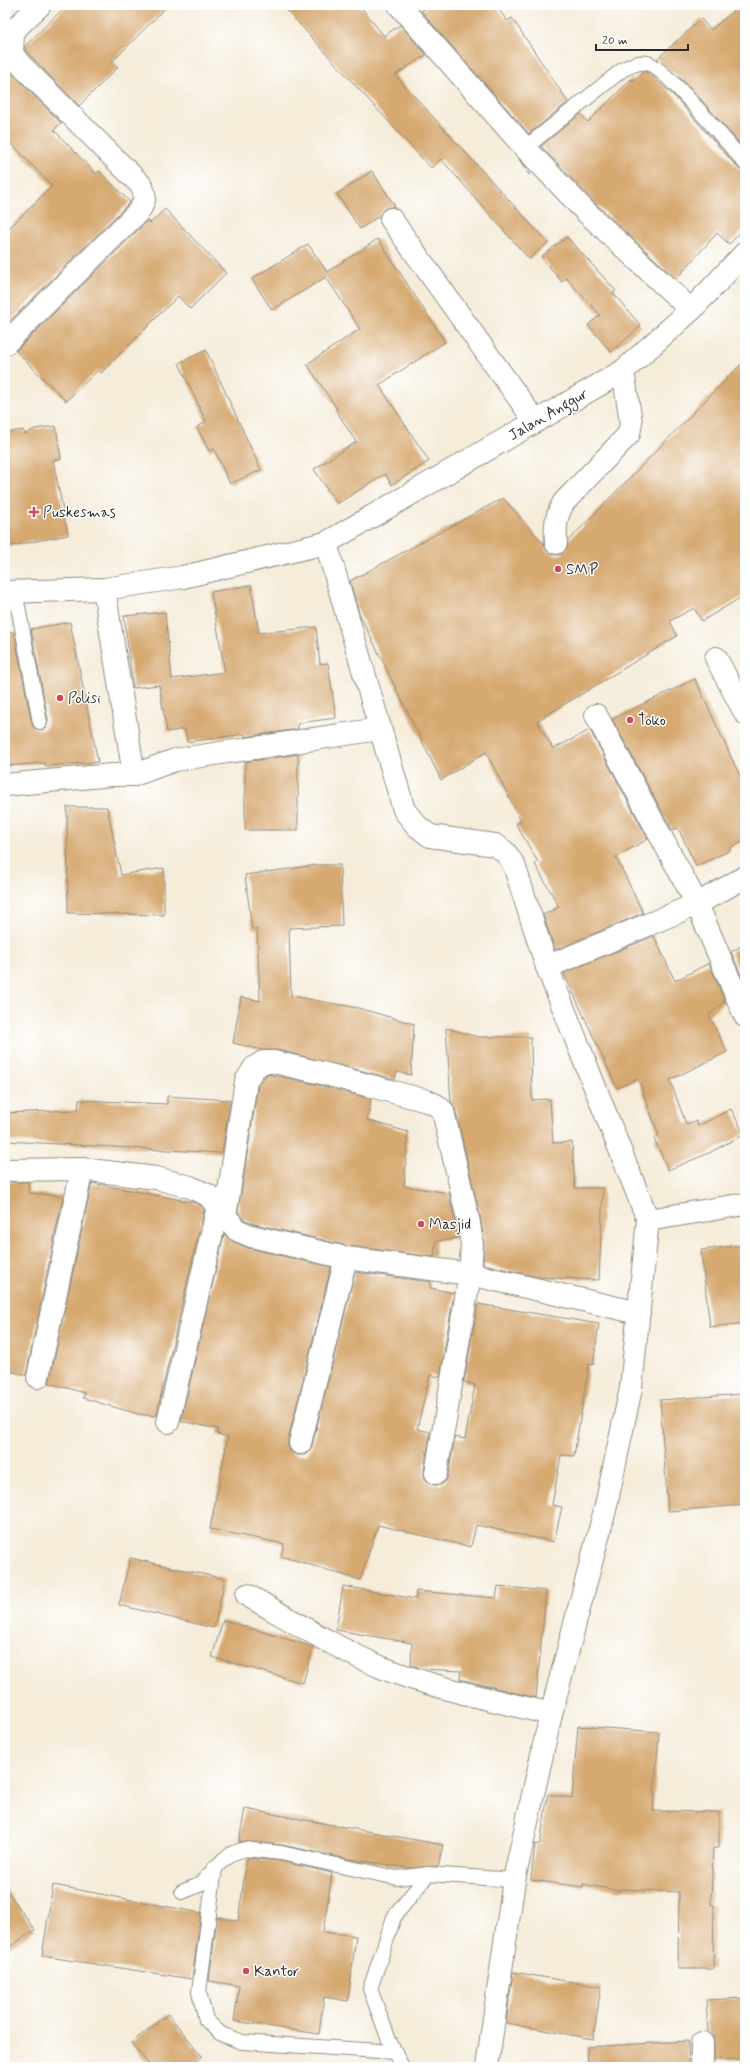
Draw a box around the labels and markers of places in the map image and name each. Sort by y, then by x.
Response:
place label: Puskesmas [43,503,116,523]
marker: Puskesmas [28,506,40,518]
place label: SMP [566,560,598,580]
marker: SMP [553,564,563,574]
place label: Polisi [68,689,101,709]
marker: Polisi [55,693,65,703]
place label: Toko [638,711,666,731]
marker: Toko [625,715,635,725]
place label: Masjid [429,1215,471,1235]
marker: Masjid [416,1219,426,1229]
place label: Kantor [254,1962,299,1982]
marker: Kantor [241,1966,251,1976]

